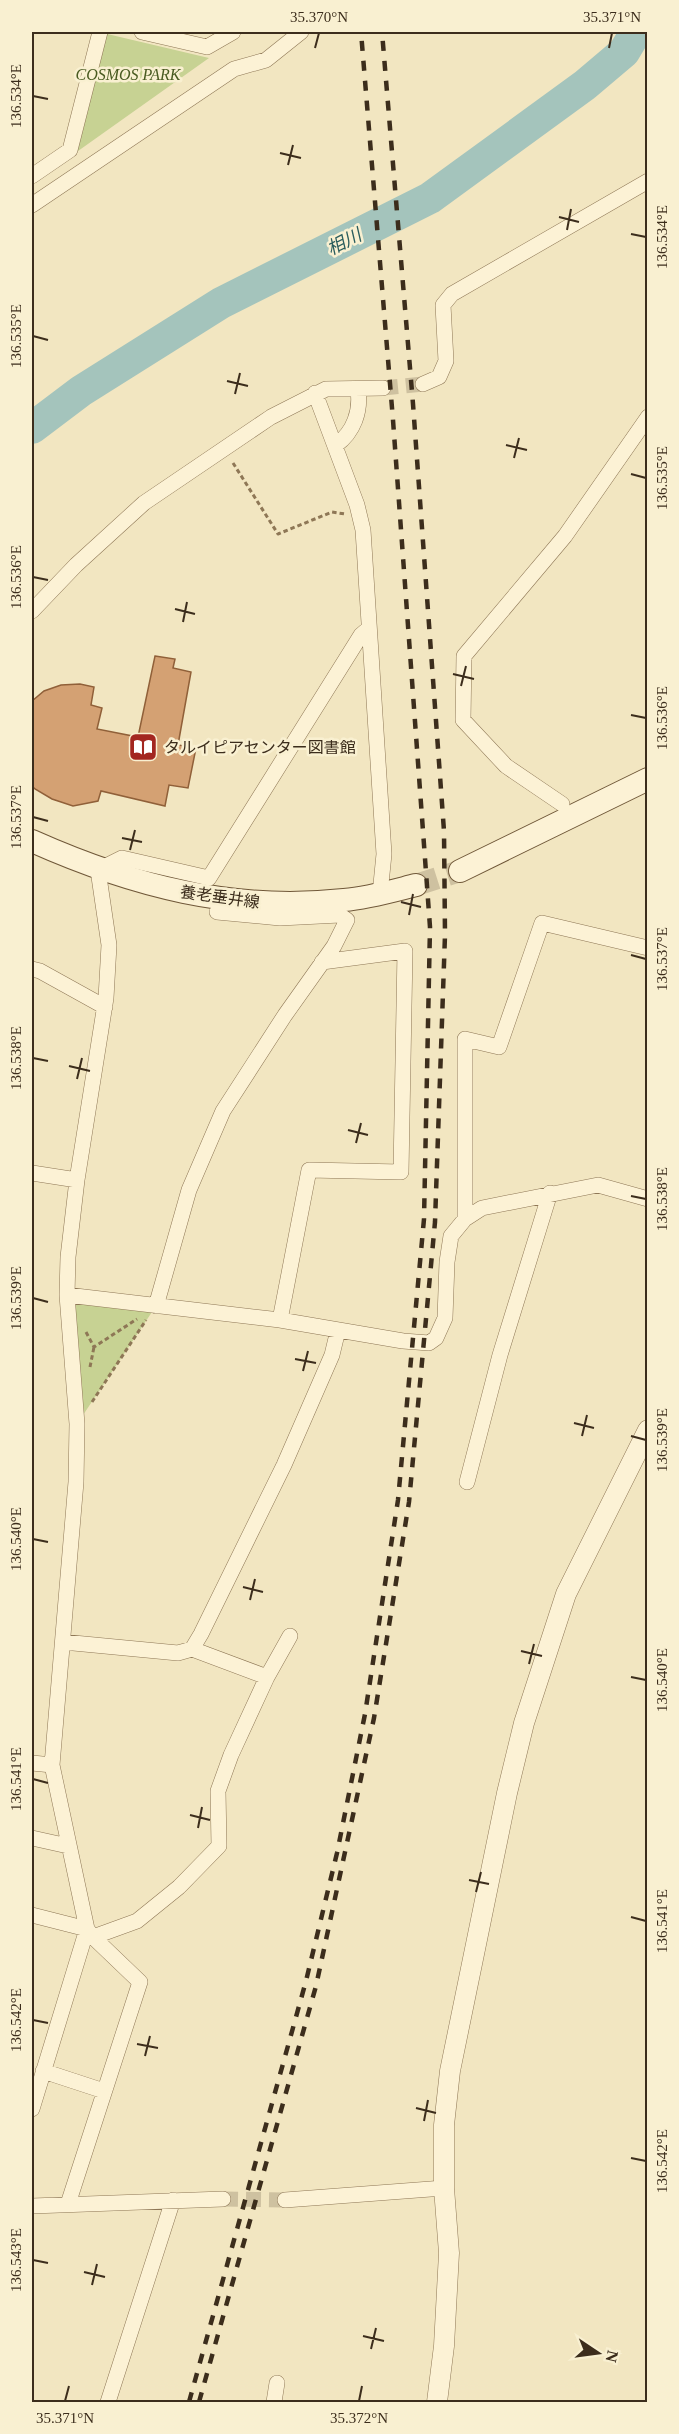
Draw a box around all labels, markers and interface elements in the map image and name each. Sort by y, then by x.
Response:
text: 35.370°N [290,9,348,25]
text: 35.371°N [583,9,641,25]
text: 136.534°E [8,64,24,128]
park label: COSMOS PARK [75,66,182,83]
text: 136.534°E [654,205,670,269]
water label: 相川 [323,224,366,259]
text: 136.535°E [8,304,24,368]
text: 136.535°E [654,446,670,510]
text: 136.536°E [8,545,24,609]
text: 136.536°E [654,686,670,750]
library icon: タルイピアセンター図書館 [127,731,159,763]
place label: タルイピアセンター図書館 [164,739,356,756]
text: 136.537°E [8,785,24,849]
street label: 養老垂井線 [179,883,261,911]
text: 136.537°E [654,927,670,991]
text: 136.538°E [8,1026,24,1090]
text: 136.538°E [654,1167,670,1231]
text: 136.539°E [8,1266,24,1330]
text: 136.539°E [654,1408,670,1472]
text: 136.540°E [8,1507,24,1571]
text: 136.540°E [654,1648,670,1712]
text: 136.541°E [8,1747,24,1811]
text: 136.541°E [654,1889,670,1953]
text: 136.542°E [8,1988,24,2052]
text: 136.542°E [654,2129,670,2193]
text: 136.543°E [8,2228,24,2292]
north arrow [568,2323,628,2383]
text: N [602,2349,622,2364]
text: 35.371°N [36,2410,94,2426]
text: 35.372°N [330,2410,388,2426]

